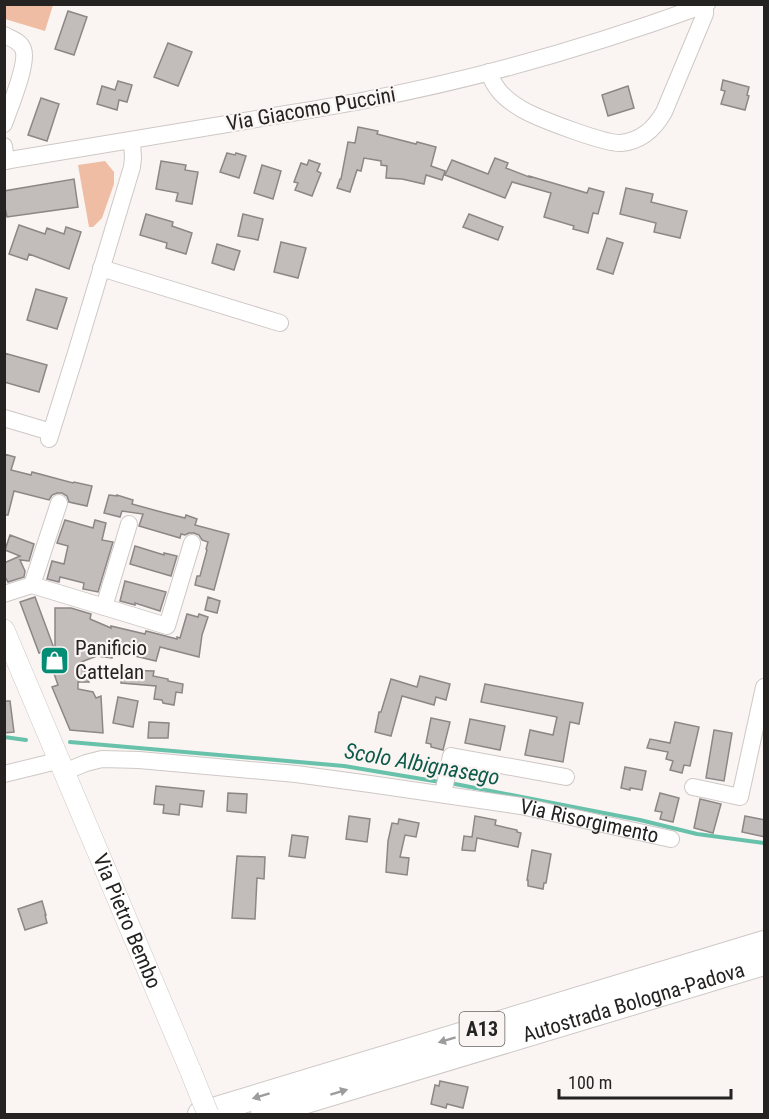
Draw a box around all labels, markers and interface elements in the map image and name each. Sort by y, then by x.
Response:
street label: Via Giacomo Puccini [225,82,397,136]
place label: Panificio Cattelan [75,636,147,684]
shop icon: Panificio Cattelan [38,644,70,676]
water label: Scolo Albignasego [343,738,501,790]
street label: Via Risorgimento [518,794,661,848]
street label: Via Pietro Bembo [88,850,166,992]
street label: Autostrada Bologna-Padova [520,958,747,1047]
road number: A13 [460,1012,504,1046]
one-way arrow [438,1035,456,1045]
scale bar [559,1062,732,1100]
text: 100 m [568,1072,612,1093]
one-way arrow [330,1086,348,1096]
one-way arrow [252,1092,270,1101]

